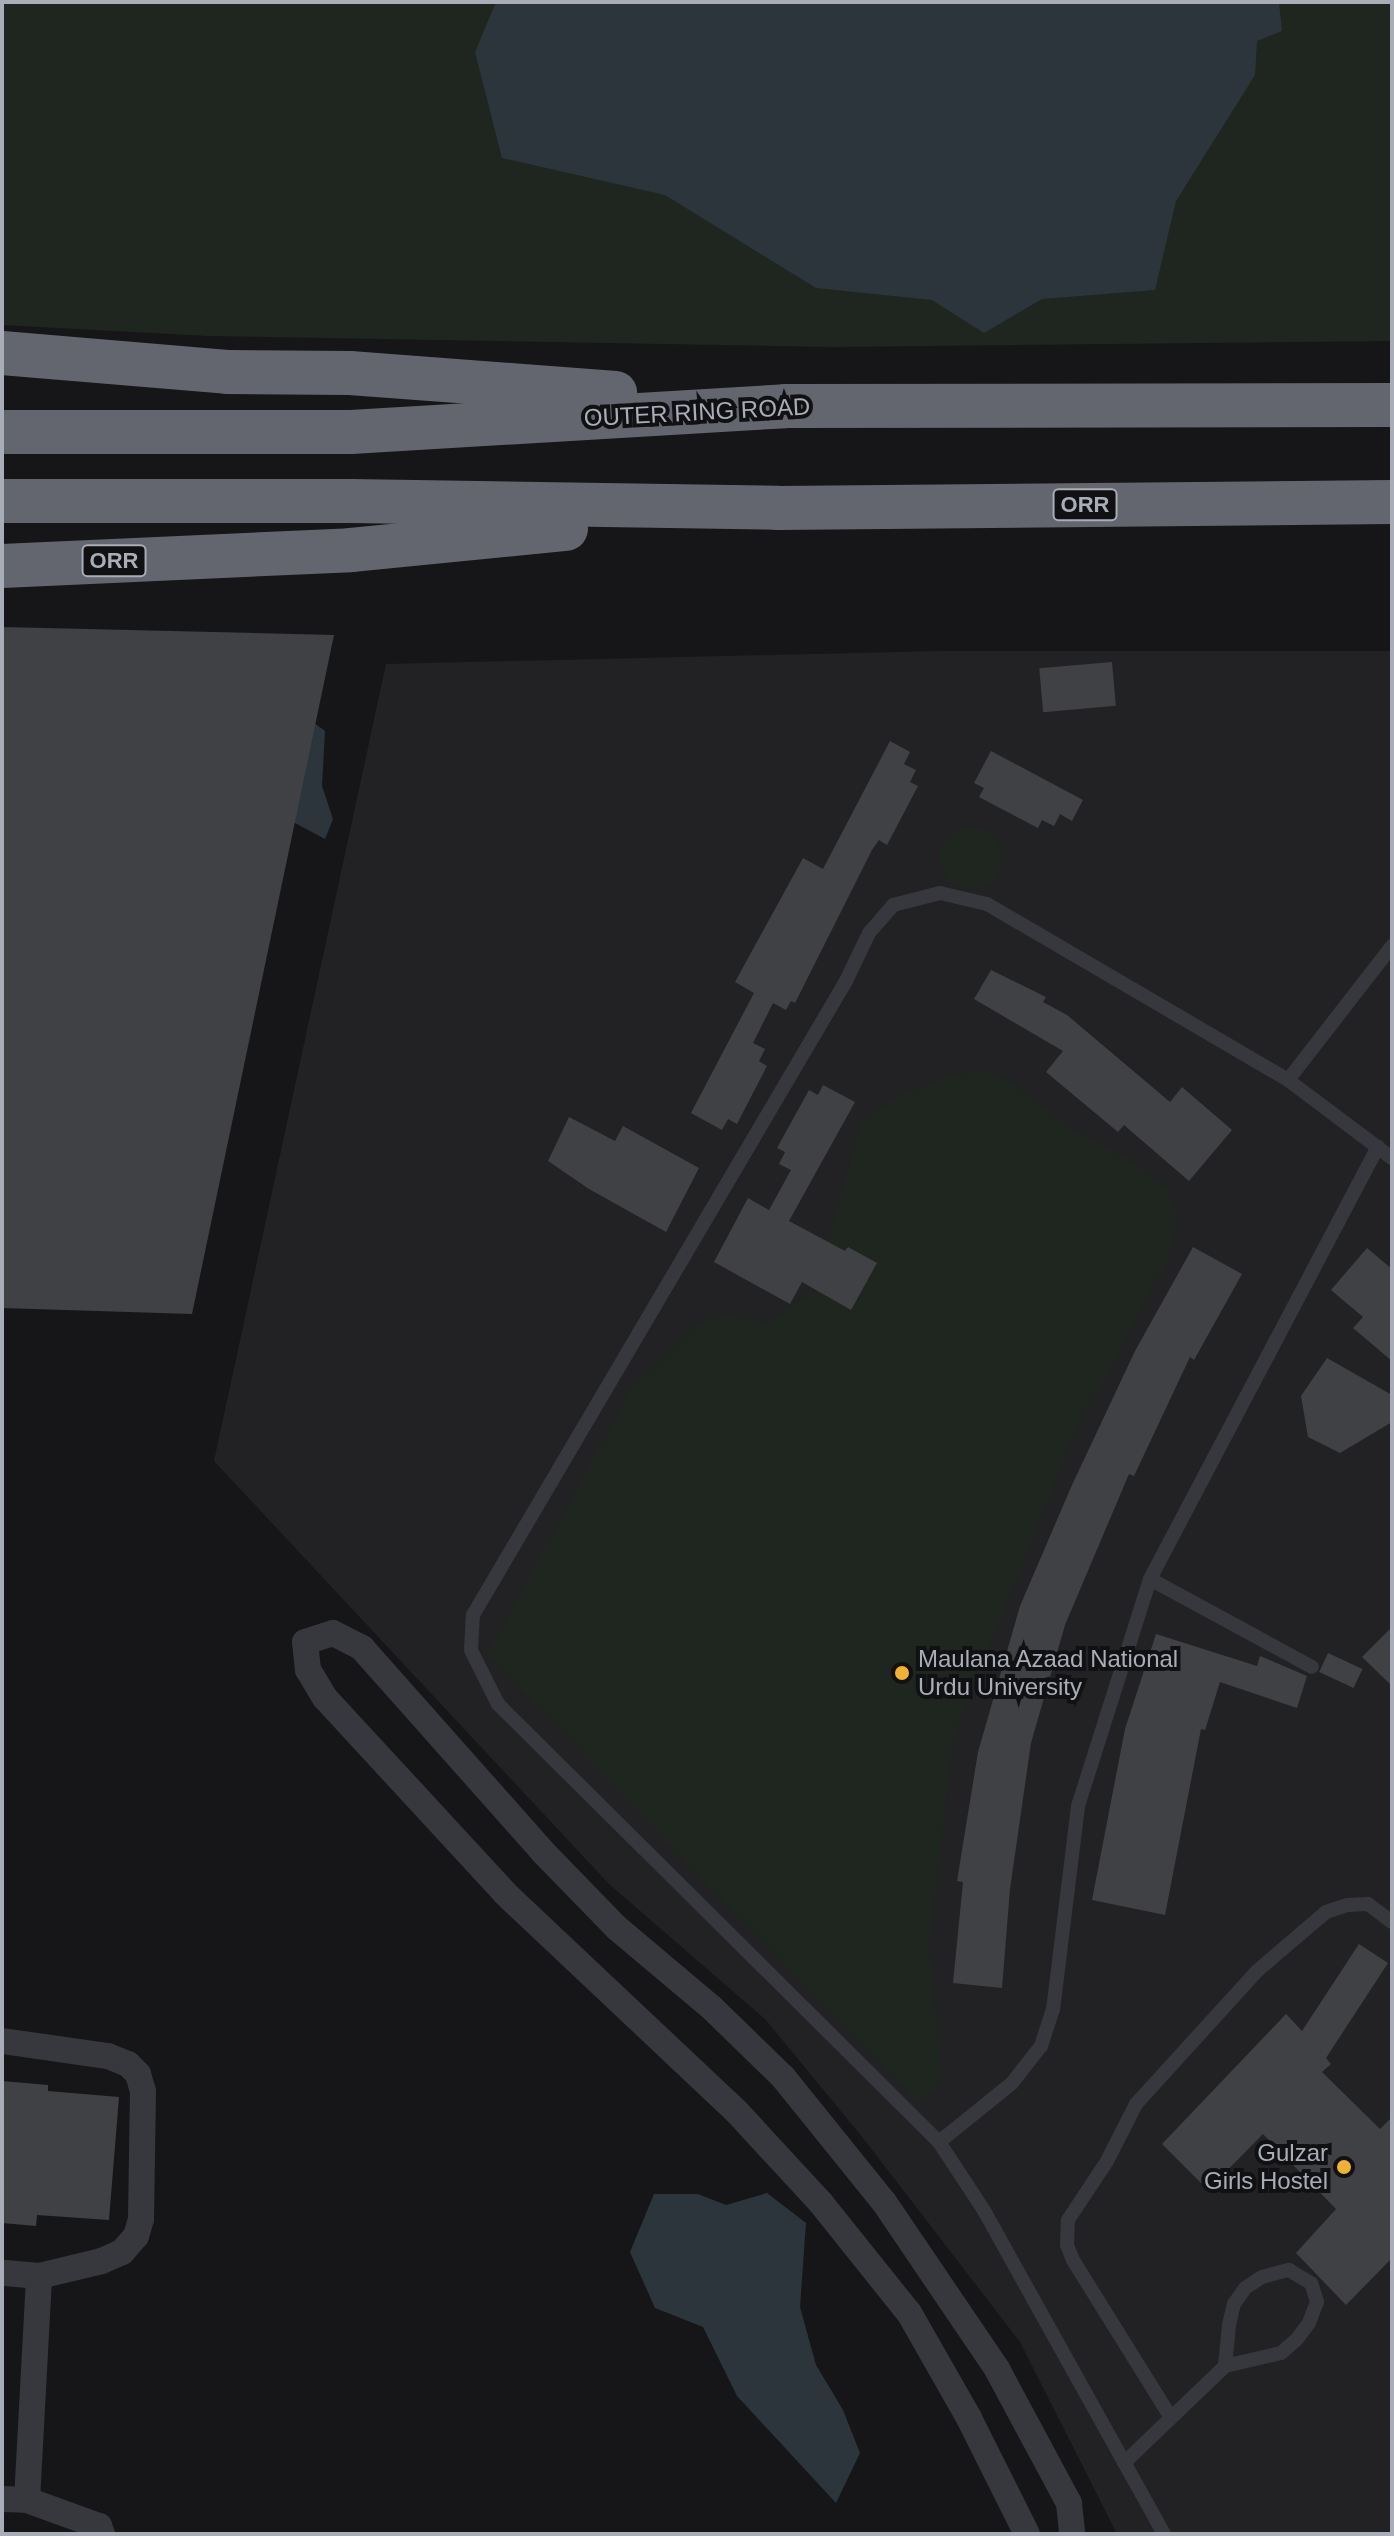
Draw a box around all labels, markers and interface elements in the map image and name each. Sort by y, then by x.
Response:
street label: OUTER RING ROAD [583,392,811,432]
road number: ORR [1051,487,1119,523]
road number: ORR [80,543,148,579]
place label: Maulana Azaad National Urdu University [918,1645,1180,1701]
marker: Maulana Azaad National Urdu University [893,1664,911,1682]
place label: Gulzar Girls Hostel [1204,2139,1328,2195]
marker: Gulzar Girls Hostel [1335,2158,1353,2176]

